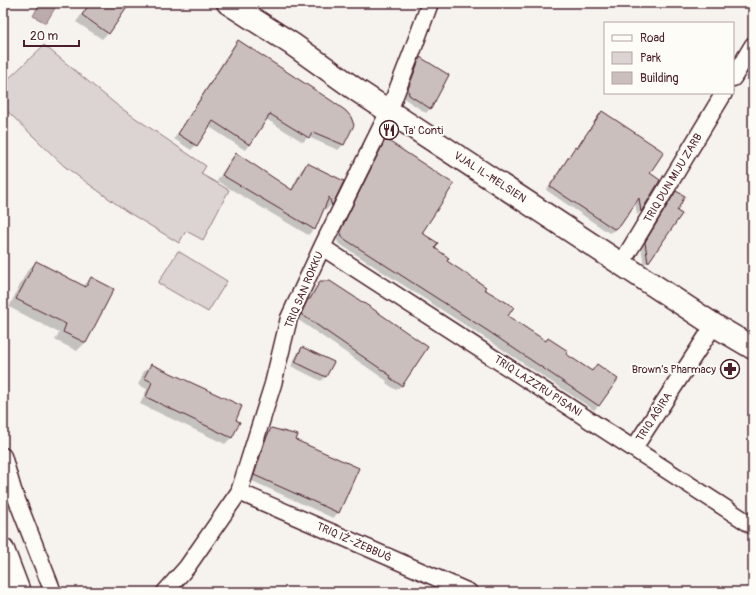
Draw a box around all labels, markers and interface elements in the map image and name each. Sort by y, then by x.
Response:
scale bar [24,22,79,48]
legend [604,22,734,94]
text: 20 m [30,29,59,44]
text: Road [640,31,665,46]
text: Park [640,51,661,66]
text: Building [640,71,679,86]
restaurant icon: Ta' Conti [378,119,400,141]
place label: Ta' Conti [403,124,443,137]
street label: TRIQ DUN MIJU ZARB [641,131,705,225]
street label: VJAL IL-ĦELSIEN [451,149,529,205]
street label: TRIQ SAN ROKKU [282,250,326,330]
street label: TRIQ LAZZRU PISANI [492,353,584,419]
pharmacy icon: Brown’s Pharmacy [719,358,741,380]
place label: Brown’s Pharmacy [632,363,716,376]
street label: TRIQ AĠIRA [633,390,675,444]
street label: TRIQ IŻ-ŻEBBUĠ [314,520,394,564]

